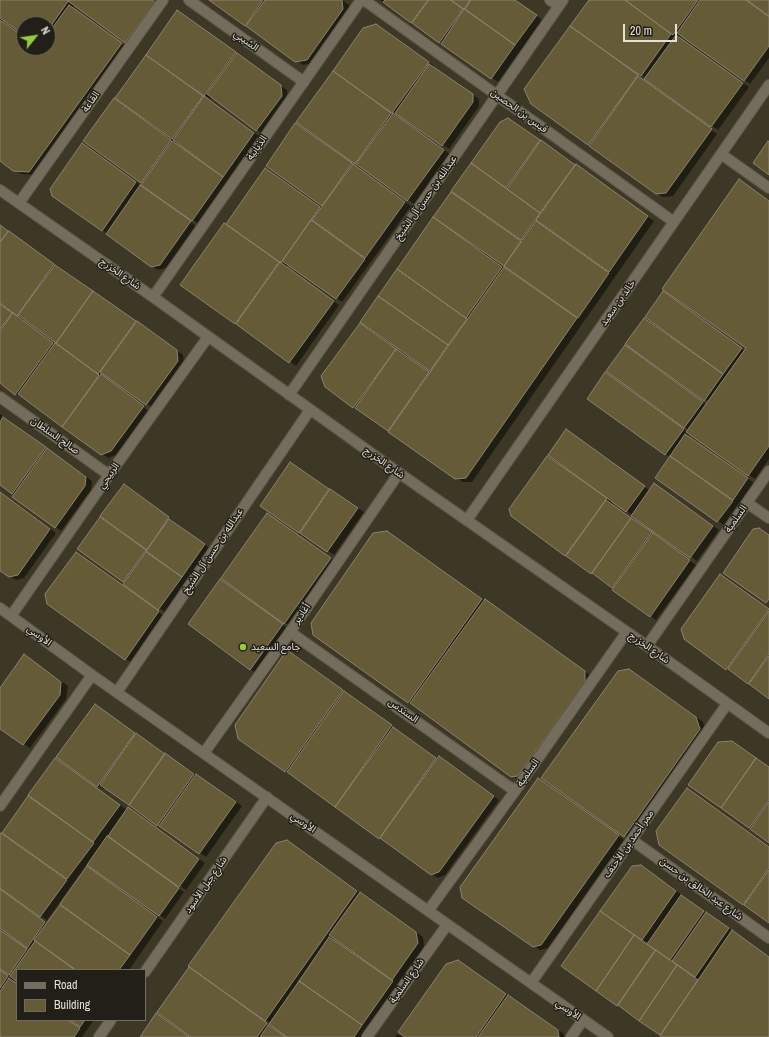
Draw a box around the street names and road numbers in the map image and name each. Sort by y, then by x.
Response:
street label: الشيبي [231,28,261,54]
street label: قيس بن الحصين [488,86,550,136]
street label: القاعة [80,89,102,115]
street label: الذيابية [244,133,270,163]
street label: عبدالله بن حسن آل الشيخ [392,153,460,243]
street label: شارع الخزرج [97,256,143,292]
street label: خالد بن سعيد [598,278,638,328]
street label: صالح السلطان [28,415,82,457]
street label: شارع الخزرج [361,445,407,481]
street label: الربيحي [96,461,122,491]
street label: السلمية [722,503,750,535]
street label: عبدالله بن حسن آل الشيخ [180,506,246,596]
street label: أغادير [291,602,313,626]
street label: الأوسي [24,623,54,649]
street label: شارع الخزرج [626,630,672,666]
street label: السندس [386,696,420,726]
street label: السلمية [514,757,542,789]
street label: ممر أحمد بن الأحنف [601,808,657,880]
street label: الأوسي [288,810,318,836]
street label: شارع جبل الأسود [182,854,230,916]
street label: شارع عبد الخالق بن حسن [657,855,745,923]
street label: شارع السلمية [387,956,427,1006]
street label: الأوسي [553,997,583,1023]

